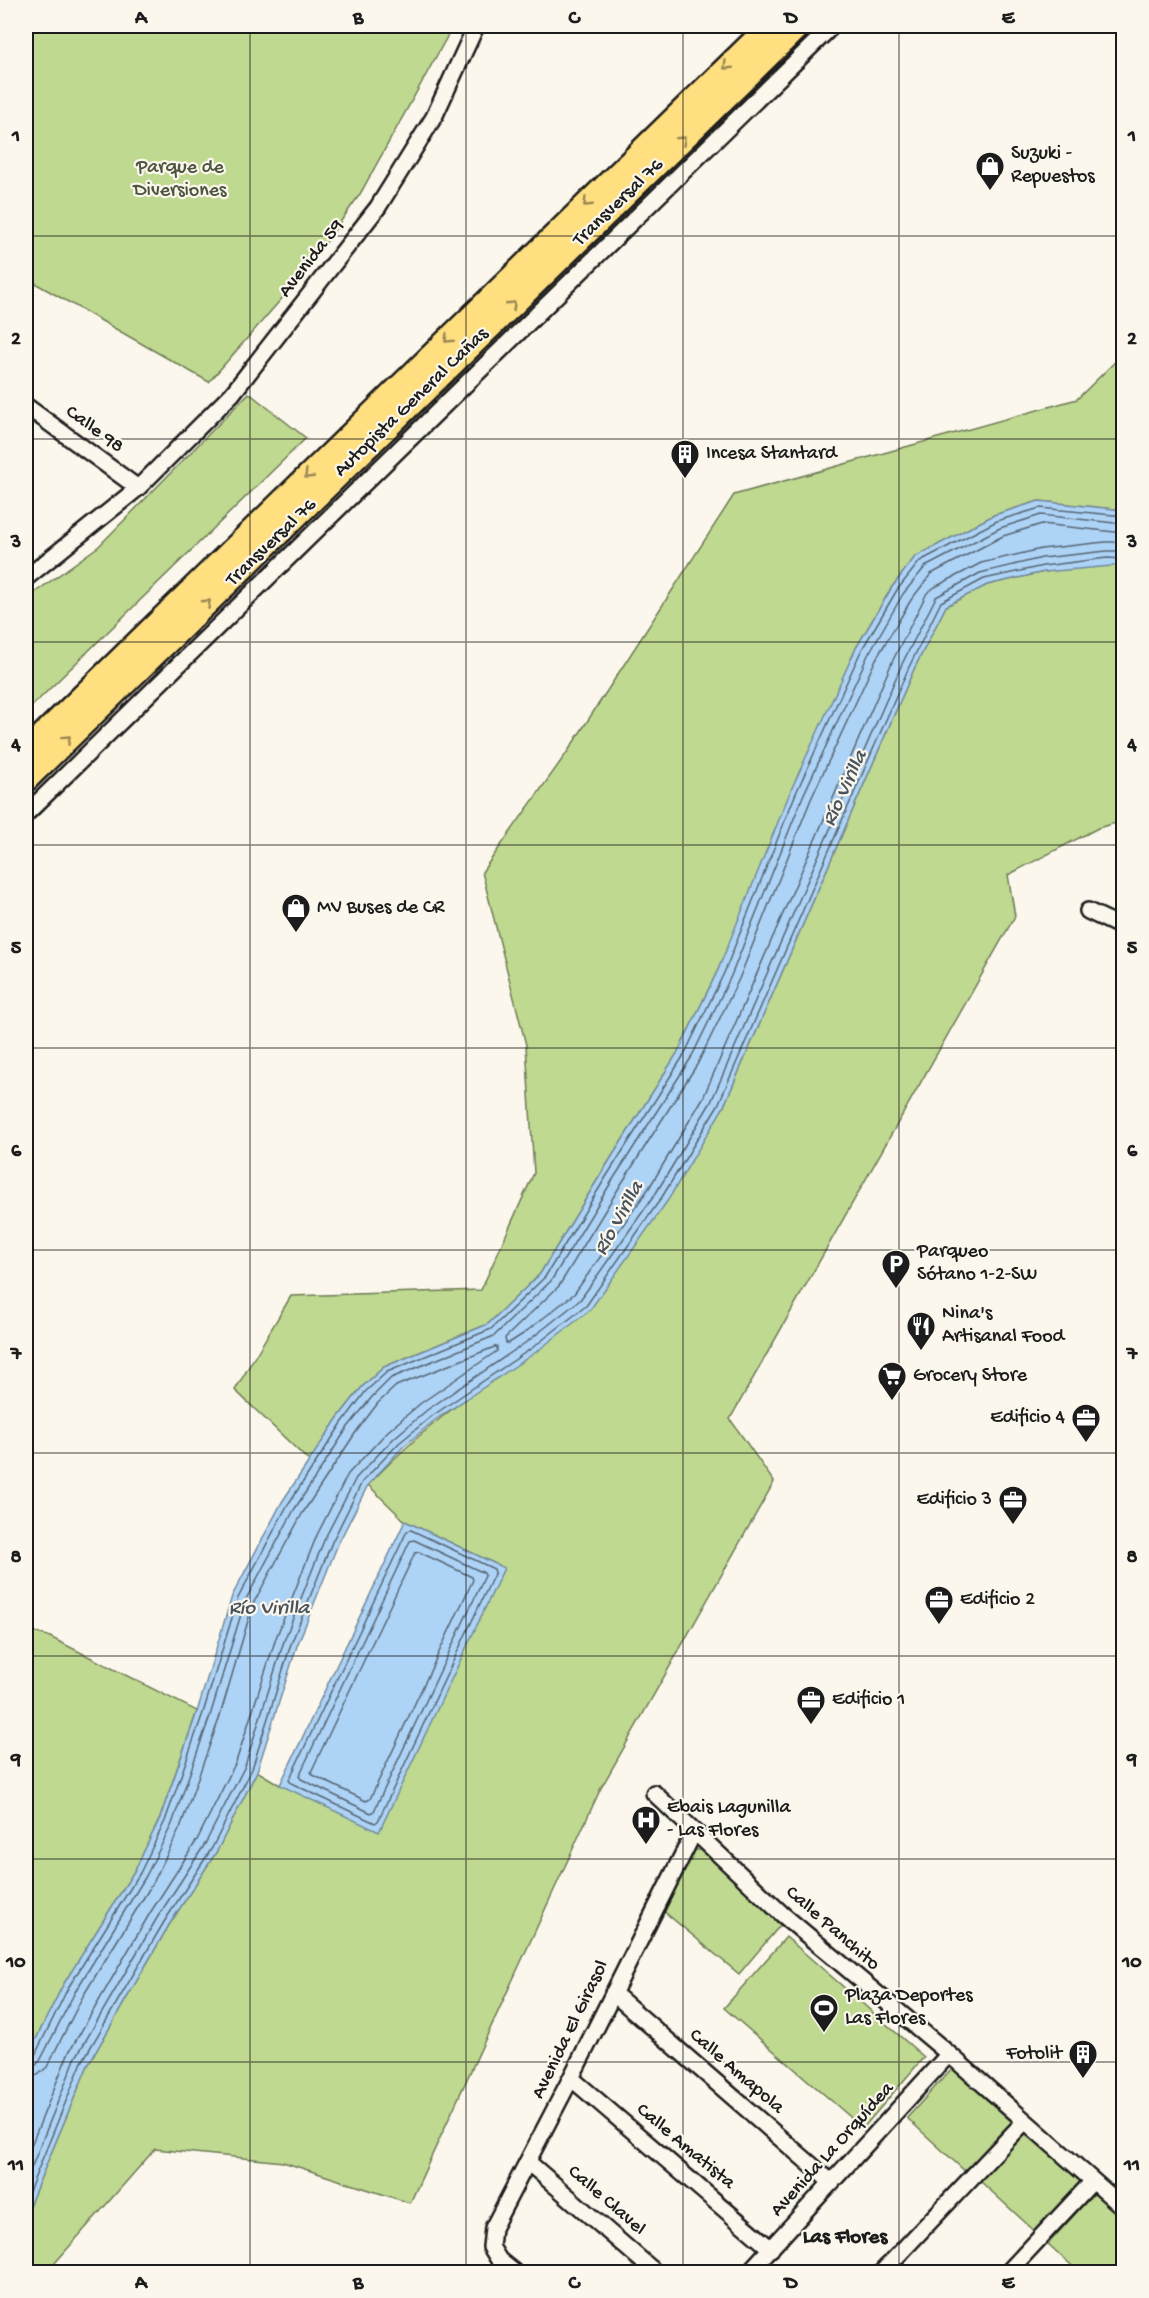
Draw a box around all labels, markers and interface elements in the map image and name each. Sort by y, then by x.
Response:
text: A [134,8,149,31]
text: B [352,8,364,31]
text: C [568,8,582,31]
text: D [782,8,798,31]
text: E [1002,8,1016,31]
one-way arrow [723,59,734,70]
text: 1 [11,126,20,149]
text: 1 [1127,126,1136,149]
one-way arrow [675,136,685,147]
place label: Suzuki - Repuestos [1011,143,1095,189]
shop icon: Suzuki - Repuestos [974,150,1006,192]
street label: Transversal 76 [568,153,670,253]
park label: Parque de Diversiones [132,157,227,203]
one-way arrow [584,195,595,206]
street label: Avenida 59 [274,215,350,303]
one-way arrow [505,302,516,313]
street label: Autopista General Cañas [330,323,494,483]
text: 2 [11,329,21,352]
text: 2 [1127,329,1137,352]
one-way arrow [444,331,455,342]
street label: Calle 98 [60,401,128,459]
building icon: Incesa Stantard [669,438,701,480]
place label: Incesa Stantard [706,443,839,466]
one-way arrow [305,467,316,478]
street label: Transversal 76 [221,493,323,593]
text: 3 [10,532,21,555]
text: 3 [1126,532,1137,555]
one-way arrow [200,599,211,610]
text: 4 [10,735,21,758]
one-way arrow [61,735,71,746]
text: 4 [1126,735,1137,758]
water label: Río Virilla [818,746,875,831]
shop icon: MV Buses de CR [280,892,312,934]
place label: MV Buses de CR [317,897,446,920]
text: 5 [11,938,22,961]
text: 5 [1127,938,1138,961]
text: 6 [11,1141,22,1164]
text: 6 [1127,1141,1138,1164]
water label: Río Virilla [590,1177,651,1260]
place label: Parqueo Sótano 1-2-SW [916,1241,1037,1287]
parking icon: Parqueo Sótano 1-2-SW [880,1248,912,1290]
place label: Nina's Artisanal Food [942,1303,1067,1349]
restaurant icon: Nina's Artisanal Food [905,1310,937,1352]
text: 7 [10,1344,23,1367]
text: 7 [1126,1344,1139,1367]
supermarket icon: Grocery Store [876,1360,908,1402]
place label: Grocery Store [913,1365,1028,1388]
office icon: Edificio 4 [1070,1402,1102,1444]
place label: Edificio 4 [990,1407,1066,1430]
office icon: Edificio 3 [997,1484,1029,1526]
place label: Edificio 3 [916,1489,992,1512]
text: 8 [11,1547,22,1570]
text: 8 [1127,1547,1138,1570]
office icon: Edificio 2 [923,1584,955,1626]
place label: Edificio 2 [960,1589,1035,1612]
water label: Río Virilla [229,1597,311,1622]
office icon: Edificio 1 [795,1684,827,1726]
place label: Edificio 1 [832,1689,905,1712]
text: 9 [10,1750,21,1773]
text: 9 [1126,1750,1137,1773]
place label: Ebais Lagunilla - Las Flores [667,1797,791,1843]
hospital icon: Ebais Lagunilla - Las Flores [630,1804,662,1846]
street label: Calle Panchito [780,1882,884,1976]
text: 10 [5,1952,26,1975]
text: 10 [1121,1952,1142,1975]
street label: Avenida El Girasol [528,1957,614,2103]
place label: Plaza Deportes Las Flores [844,1985,973,2031]
sports icon: Plaza Deportes Las Flores [808,1992,840,2034]
street label: Calle Amapola [684,2024,789,2120]
building icon: Fotolit [1067,2038,1099,2080]
place label: Fotolit [1005,2043,1064,2066]
street label: Avenida La Orquídea [766,2077,900,2222]
street label: Calle Amatista [631,2099,740,2196]
text: 11 [7,2155,24,2178]
text: 11 [1123,2155,1140,2178]
street label: Calle Clavel [562,2161,650,2241]
district label: Las Flores [803,2226,888,2251]
text: A [134,2273,149,2296]
text: B [352,2273,364,2296]
text: C [568,2273,582,2296]
text: D [782,2273,798,2296]
text: E [1002,2273,1016,2296]

